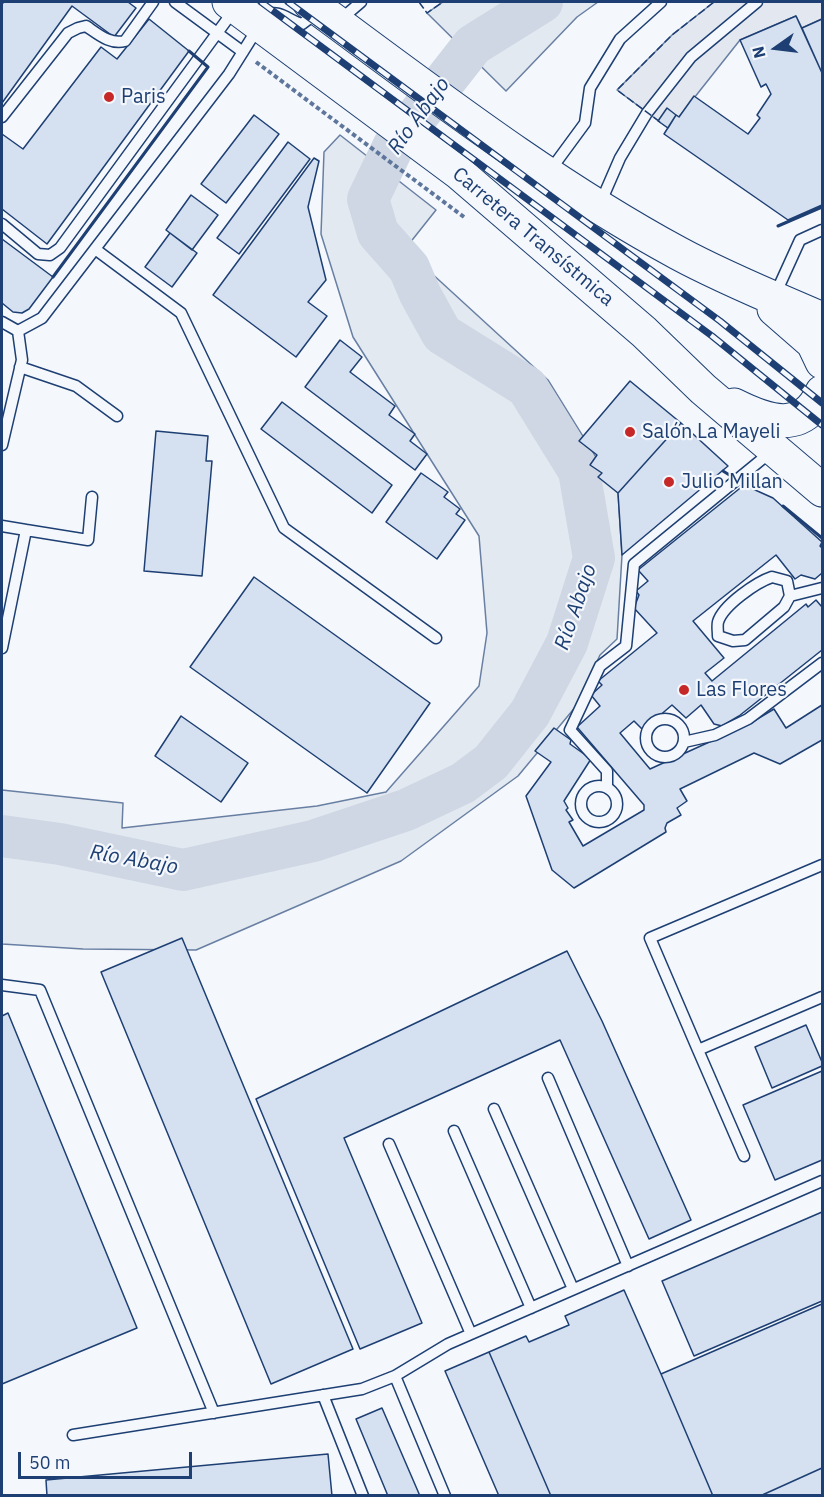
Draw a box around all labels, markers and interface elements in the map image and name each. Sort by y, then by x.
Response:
north arrow [746,18,806,78]
text: N [747,44,770,60]
water label: Río Abajo [383,72,455,160]
place label: Paris [121,85,166,109]
marker: Paris [102,90,116,104]
street label: Carretera Transístmica [447,162,619,312]
place label: Salón La Mayeli [642,420,781,444]
marker: Salón La Mayeli [623,425,637,439]
place label: Julio Millan [681,470,783,494]
marker: Julio Millan [662,475,676,489]
water label: Río Abajo [550,561,602,653]
place label: Las Flores [696,678,787,702]
marker: Las Flores [677,683,691,697]
water label: Río Abajo [88,840,180,880]
scale bar [21,1440,195,1478]
text: 50 m [29,1451,71,1474]

